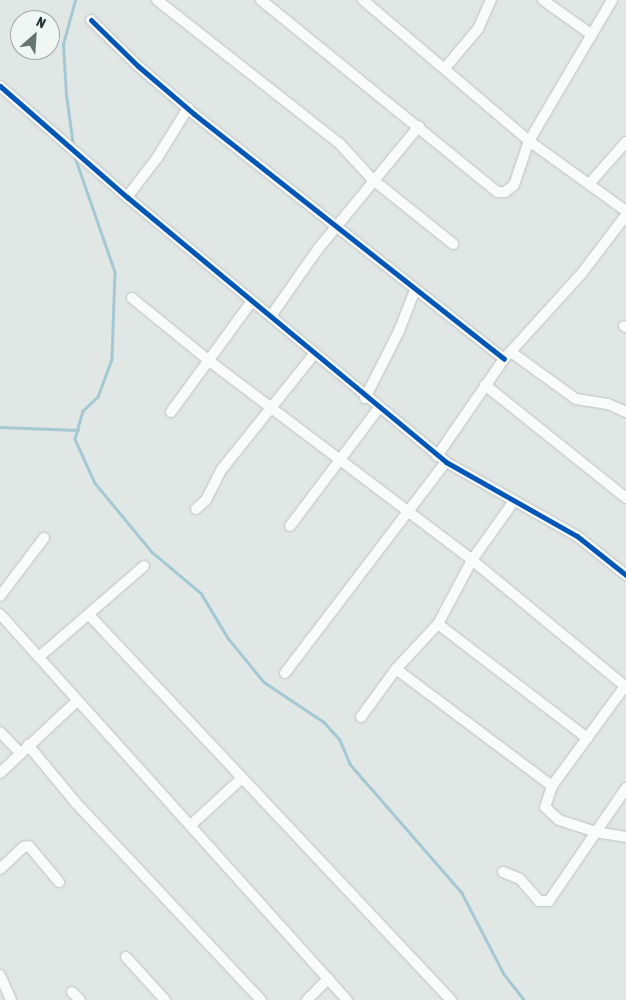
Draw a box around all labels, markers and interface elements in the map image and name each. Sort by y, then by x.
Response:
north arrow [10,10,60,60]
text: N [34,13,48,31]

